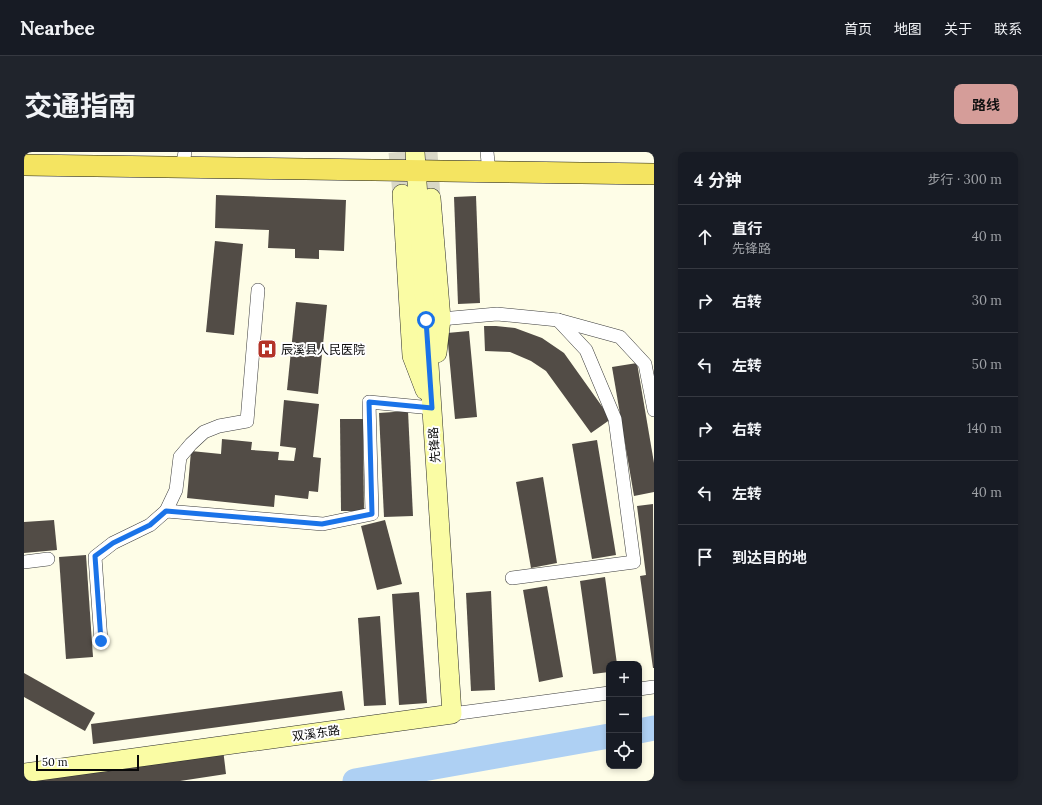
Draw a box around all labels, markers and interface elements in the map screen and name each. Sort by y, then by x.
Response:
text: Nearbee [20,16,95,40]
text: 首页 [844,20,872,38]
text: 地图 [894,20,922,38]
text: 关于 [944,20,972,38]
text: 联系 [994,20,1022,38]
button: 路线 [954,84,1018,124]
text: 交通指南 [24,88,136,124]
text: 4 分钟 [694,169,742,191]
text: 步行 · 300 m [927,171,1002,188]
text: 直行 [732,219,762,238]
icon: ahead [694,226,716,248]
text: 40 m [972,228,1002,245]
text: 先锋路 [732,240,771,257]
icon: right [694,290,716,312]
text: 右转 [732,292,762,311]
text: 30 m [972,292,1002,309]
route start [417,311,435,329]
hospital icon: 辰溪县人民医院 [256,338,278,360]
place label: 辰溪县人民医院 [281,342,365,357]
icon: left [694,354,716,376]
text: 左转 [732,356,762,375]
text: 50 m [972,356,1002,373]
icon: right [694,418,716,440]
text: 右转 [732,420,762,439]
text: 140 m [967,420,1002,437]
street label: 先锋路 [425,427,443,463]
icon: left [694,482,716,504]
text: 左转 [732,484,762,503]
text: 40 m [972,484,1002,501]
icon: arrive [694,546,716,568]
text: 到达目的地 [732,548,807,567]
route end [92,632,110,650]
map controls [606,661,642,769]
button: + [606,661,642,697]
button: − [606,697,642,733]
street label: 双溪东路 [291,722,341,744]
button: locate [606,733,642,769]
scale bar [36,753,139,772]
text: 50 m [42,755,68,769]

